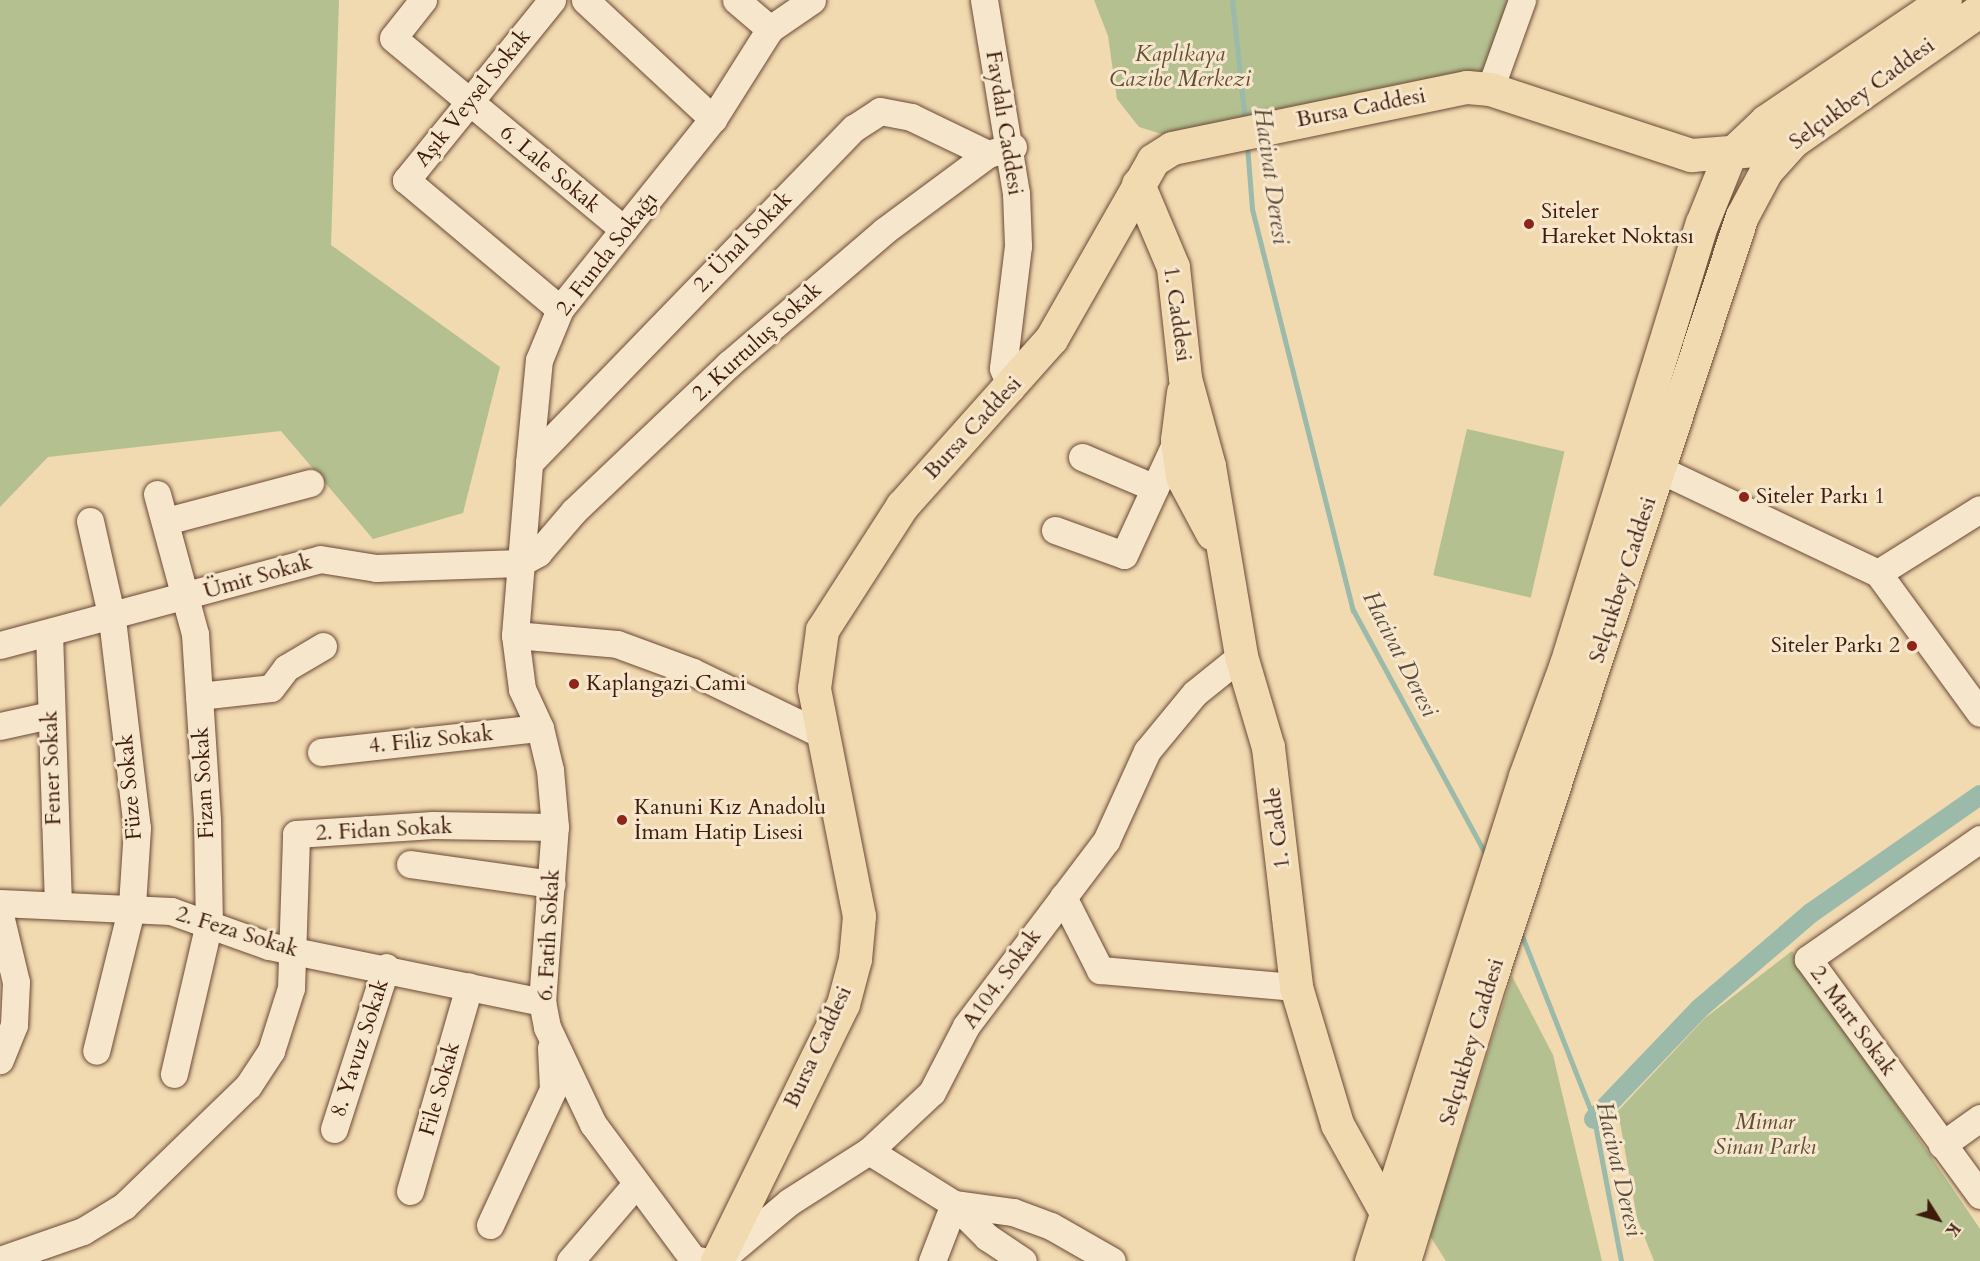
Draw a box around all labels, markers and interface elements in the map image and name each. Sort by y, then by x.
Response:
street label: Aşık Veysel Sokak [409,24,537,172]
street label: Selçukbey Caddesi [1784,32,1940,156]
park label: Kaplıkaya Cazibe Merkezi [1109,41,1251,92]
street label: Faydalı Caddesi [980,49,1028,197]
street label: Bursa Caddesi [1294,83,1428,133]
water label: Hacivat Deresi [1247,106,1295,246]
street label: 6. Lale Sokak [494,119,606,219]
street label: 2. Ünal Sokak [688,186,798,298]
street label: 2. Funda Sokağı [551,187,663,321]
place label: Siteler Hareket Noktası [1541,198,1694,249]
marker: Siteler Hareket Noktası [1522,217,1536,231]
street label: 1. Caddesi [1157,265,1197,363]
street label: 2. Kurtuluş Sokak [687,277,827,407]
street label: Bursa Caddesi [919,371,1027,485]
place label: Siteler Parkı 1 [1756,484,1885,510]
marker: Siteler Parkı 1 [1737,490,1751,504]
street label: Selçukbey Caddesi [1584,494,1662,666]
street label: Ümit Sokak [201,549,315,605]
water label: Hacivat Deresi [1356,586,1444,722]
place label: Siteler Parkı 2 [1771,633,1900,659]
marker: Siteler Parkı 2 [1905,639,1919,653]
place label: Kaplangazi Cami [586,671,746,697]
marker: Kaplangazi Cami [567,677,581,691]
street label: Fener Sokak [37,710,67,826]
street label: 4. Filiz Sokak [367,720,495,760]
street label: Fizan Sokak [188,726,220,840]
street label: Füze Sokak [112,733,148,841]
street label: 1. Cadde [1260,785,1296,871]
place label: Kanuni Kız Anadolu İmam Hatip Lisesi [634,794,826,846]
street label: 2. Fidan Sokak [315,813,453,847]
marker: Kanuni Kız Anadolu İmam Hatip Lisesi [615,813,629,827]
street label: 6. Fatih Sokak [532,868,566,1002]
street label: 2. Feza Sokak [173,901,301,963]
street label: A104. Sokak [957,924,1047,1034]
street label: Selçukbey Caddesi [1434,955,1510,1129]
street label: 2. Mart Sokak [1804,961,1902,1081]
street label: 8. Yavuz Sokak [325,976,395,1120]
street label: Bursa Caddesi [778,982,858,1112]
street label: File Sokak [414,1039,466,1139]
water label: Hacivat Deresi [1590,1099,1648,1239]
park label: Mimar Sinan Parkı [1714,1109,1816,1160]
north arrow [1908,1189,1968,1249]
text: K [1940,1218,1965,1242]

